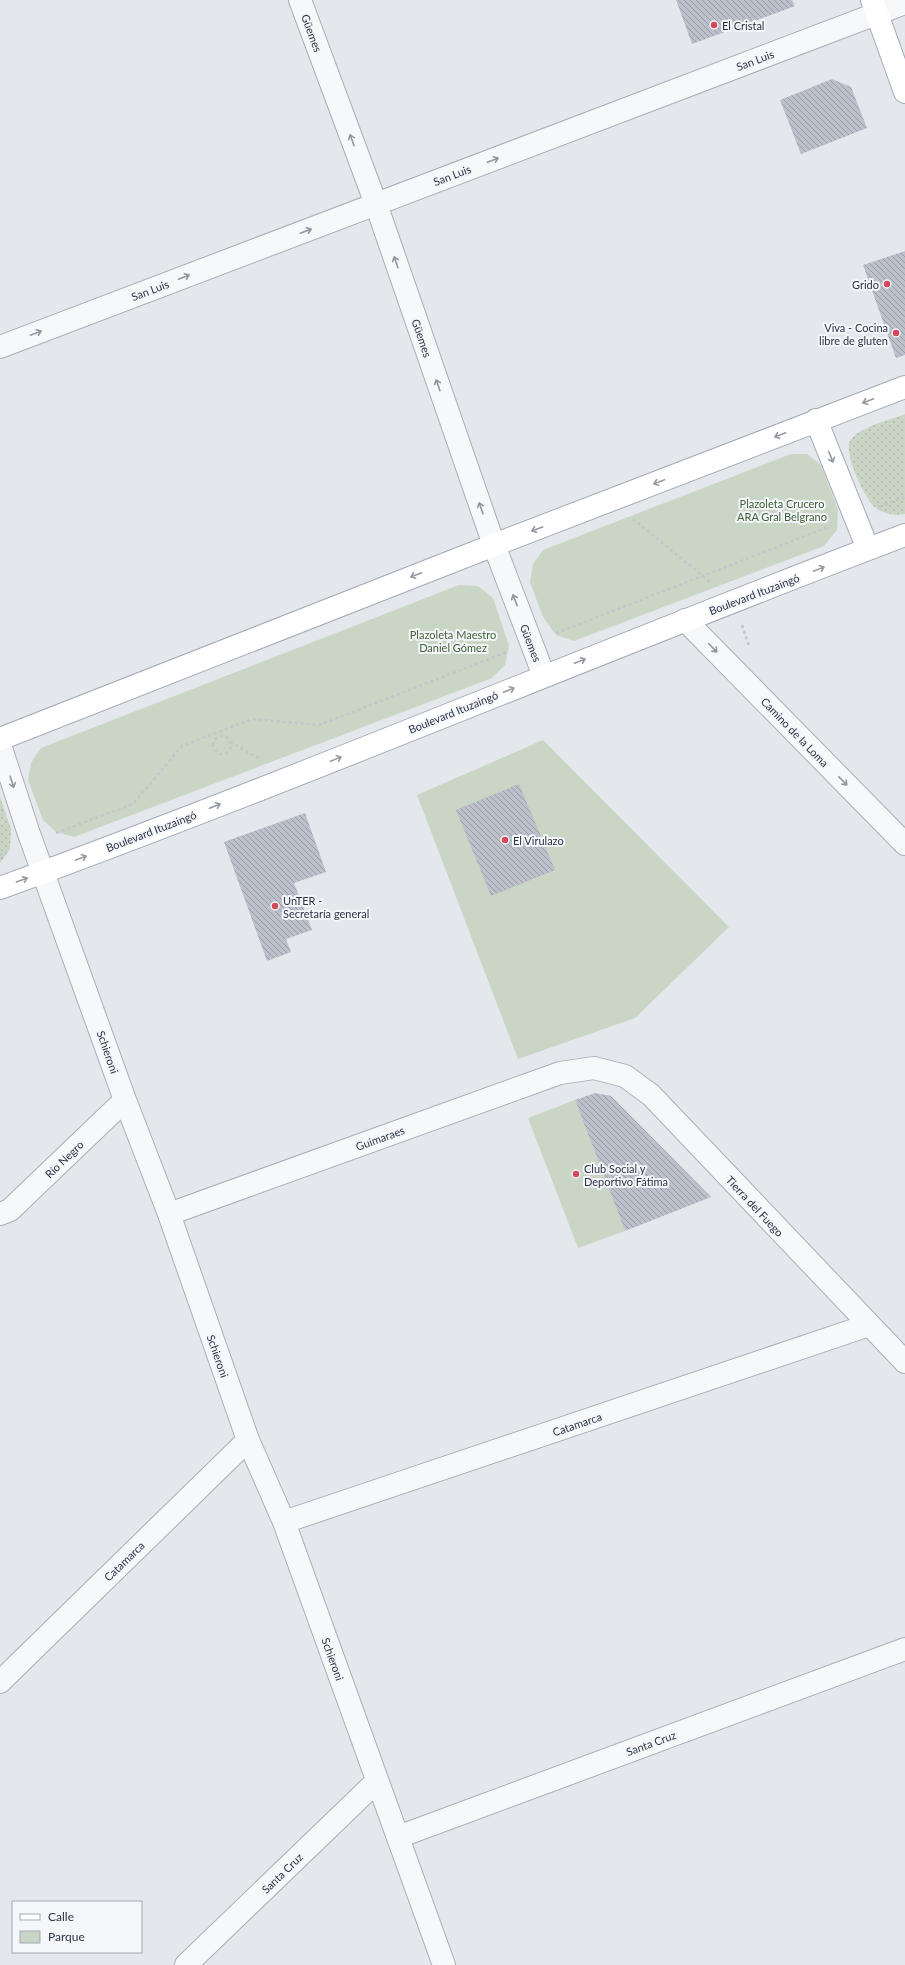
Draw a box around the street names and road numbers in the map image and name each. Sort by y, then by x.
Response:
street label: Güemes [299,12,325,54]
street label: San Luis [734,47,776,73]
street label: San Luis [431,162,473,188]
street label: San Luis [129,277,171,303]
street label: Güemes [409,317,435,359]
street label: Boulevard Ituzaingó [707,571,801,617]
street label: Güemes [518,622,544,664]
street label: Boulevard Ituzaingó [406,688,500,736]
street label: Camino de la Loma [759,695,831,769]
street label: Boulevard Ituzaingó [104,808,198,854]
street label: Schieroni [95,1029,122,1076]
street label: Guimaraes [354,1123,406,1153]
street label: Río Negro [42,1138,86,1180]
street label: Tierra del Fuego [724,1173,786,1239]
street label: Schieroni [205,1333,232,1380]
street label: Catamarca [551,1410,603,1438]
street label: Catamarca [101,1539,147,1583]
street label: Schieroni [319,1636,347,1682]
street label: Santa Cruz [624,1728,678,1758]
street label: Santa Cruz [259,1850,305,1896]

